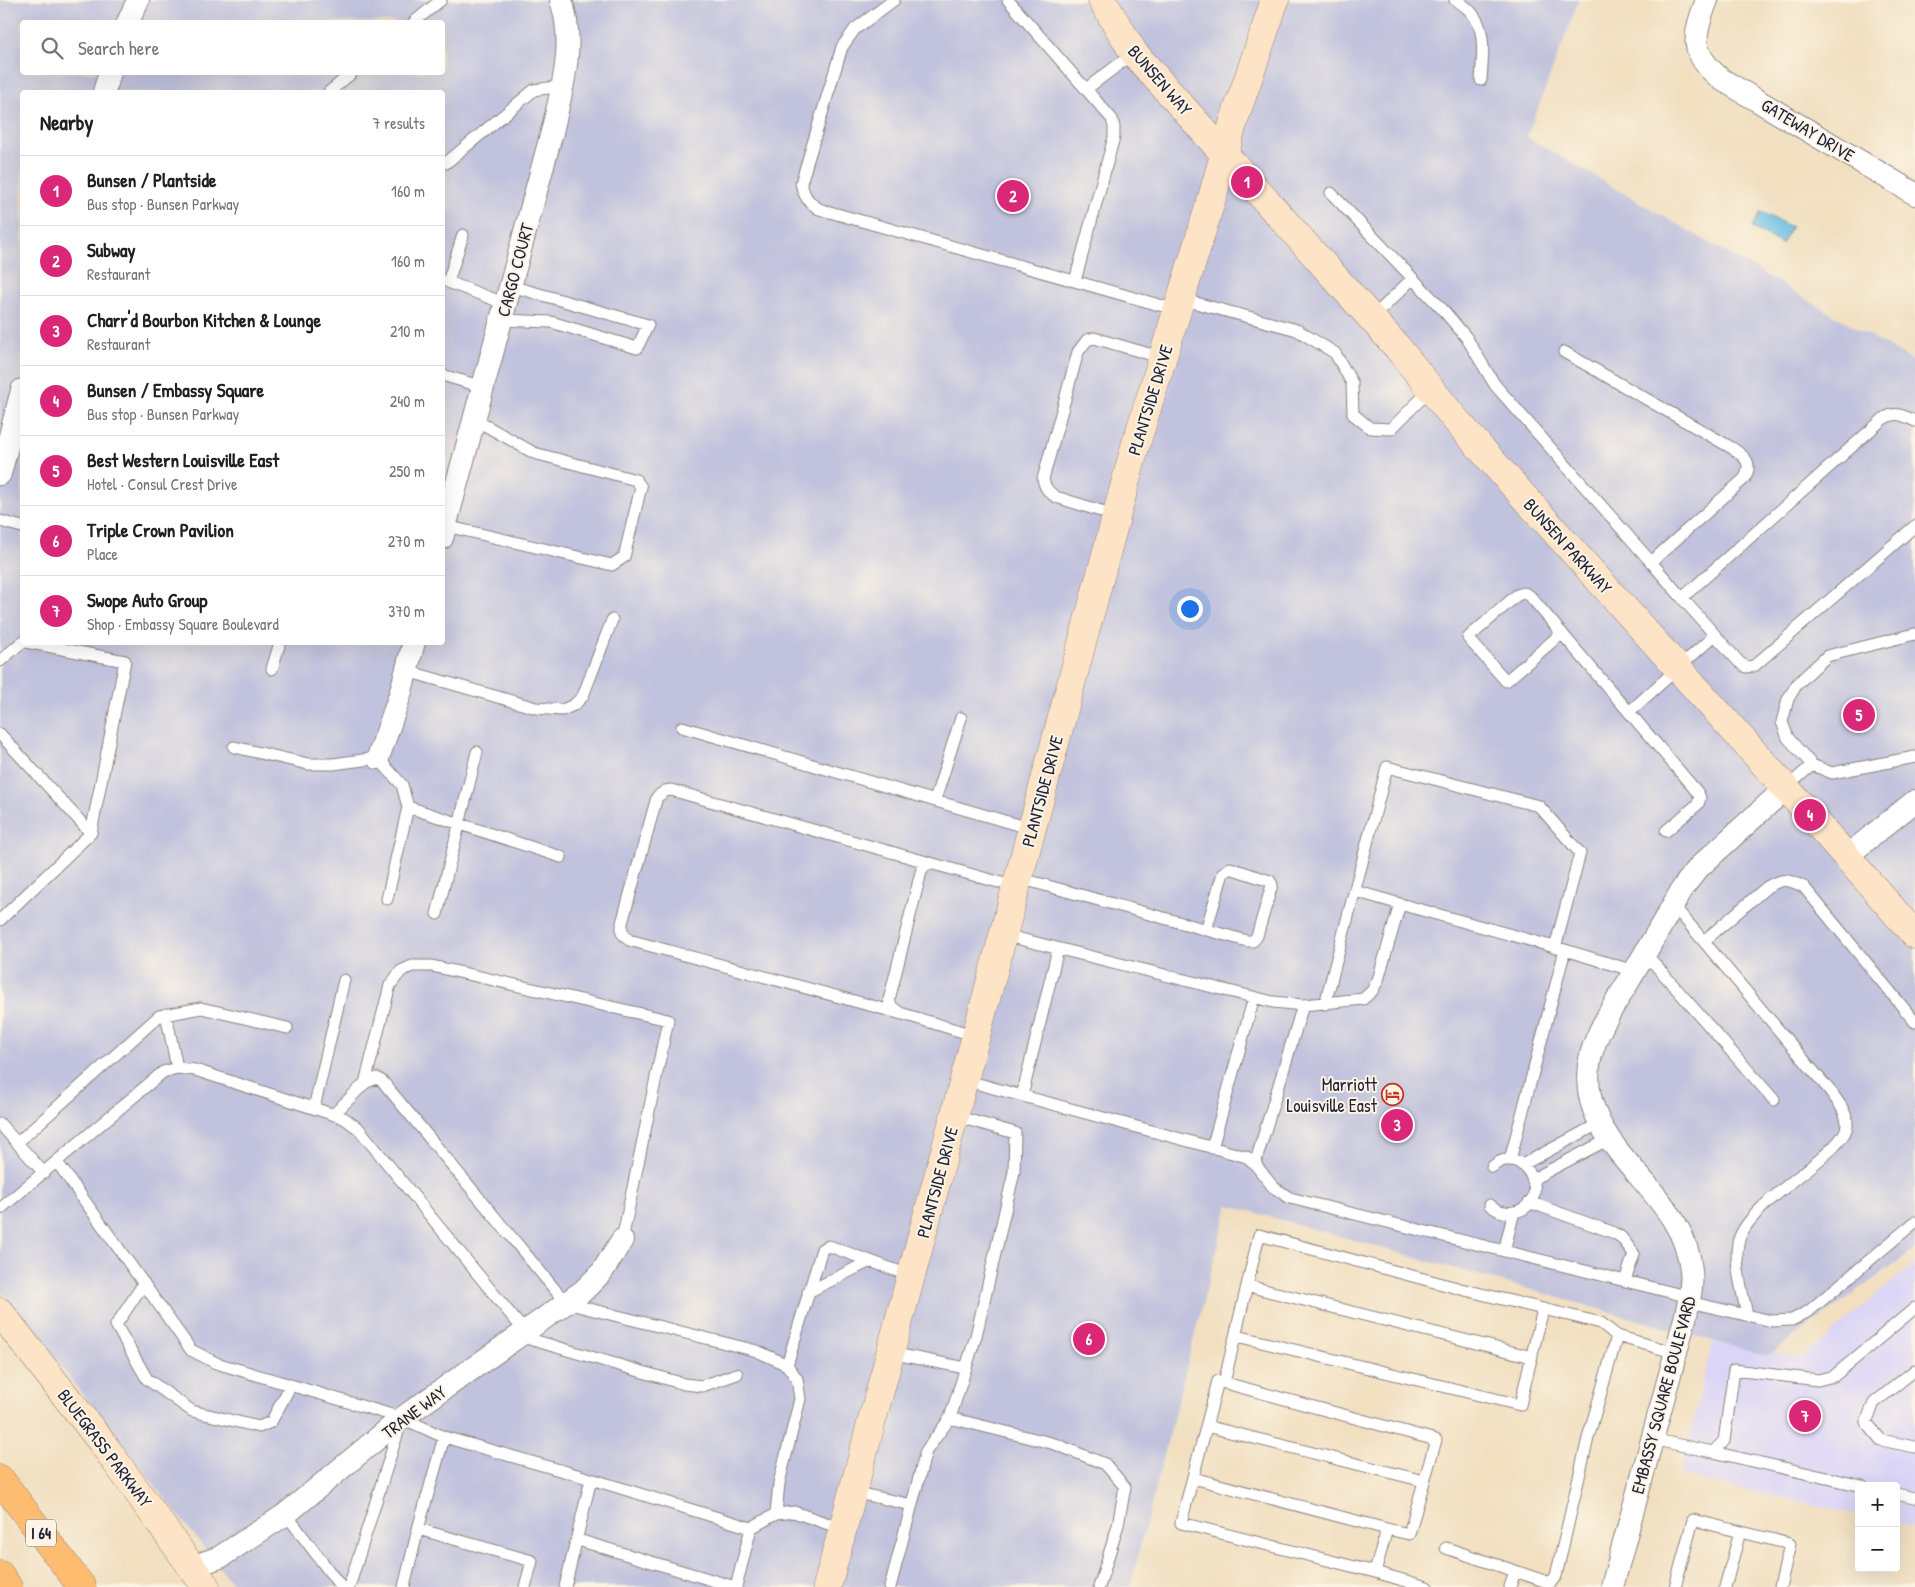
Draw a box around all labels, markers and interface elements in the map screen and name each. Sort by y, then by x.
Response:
search box [20,20,445,75]
icon: search [38,34,66,62]
text: Search here [78,35,159,61]
street label: BUNSEN WAY [1122,39,1198,121]
street label: GATEWAY DRIVE [1757,92,1859,168]
text: Nearby [40,108,93,137]
text: 7 results [372,112,425,134]
pin: 1 [1231,163,1263,201]
text: Bunsen / Plantside [87,167,216,193]
pin: 2 [997,177,1029,215]
text: 1 [53,180,59,202]
text: 160 m [391,180,425,202]
text: Bus stop · Bunsen Parkway [87,193,239,215]
street label: CARGO COURT [491,220,540,320]
text: Subway [87,237,135,263]
text: 2 [52,250,60,272]
text: 160 m [391,250,425,272]
text: Restaurant [87,263,150,285]
text: Charr'd Bourbon Kitchen & Lounge [87,307,321,333]
text: 3 [52,320,60,342]
text: 210 m [390,320,425,342]
text: Restaurant [87,333,150,355]
street label: PLANTSIDE DRIVE [1121,342,1179,458]
text: Bunsen / Embassy Square [87,377,264,403]
text: 4 [53,390,59,412]
text: 240 m [390,390,425,412]
text: Bus stop · Bunsen Parkway [87,403,239,425]
text: Best Western Louisville East [87,447,279,473]
text: 5 [53,460,59,482]
text: 250 m [389,460,425,482]
text: Hotel · Consul Crest Drive [87,473,237,495]
street label: BUNSEN PARKWAY [1518,493,1618,599]
text: Triple Crown Pavilion [87,517,234,543]
text: 6 [53,530,59,552]
text: 270 m [388,530,425,552]
text: Place [87,543,118,565]
text: Swope Auto Group [87,587,208,613]
your location [1177,596,1203,622]
text: 7 [52,600,60,622]
text: 370 m [388,600,425,622]
text: Shop · Embassy Square Boulevard [87,613,279,635]
pin: 5 [1843,696,1875,734]
street label: PLANTSIDE DRIVE [1015,733,1069,849]
pin: 4 [1794,796,1826,834]
place label: Marriott Louisville East [1286,1072,1378,1118]
hotel icon: Marriott Louisville East [1381,1082,1405,1106]
pin: 3 [1381,1106,1413,1144]
street label: PLANTSIDE DRIVE [910,1124,964,1240]
street label: EMBASSY SQUARE BOULEVARD [1625,1293,1702,1497]
pin: 6 [1073,1320,1105,1358]
street label: TRANE WAY [377,1379,451,1445]
street label: BLUEGRASS PARKWAY [52,1383,158,1513]
pin: 7 [1789,1397,1821,1435]
map controls [1855,1482,1900,1572]
button: + [1855,1482,1900,1527]
road number: I 64 [26,1520,56,1546]
button: − [1855,1527,1900,1572]

